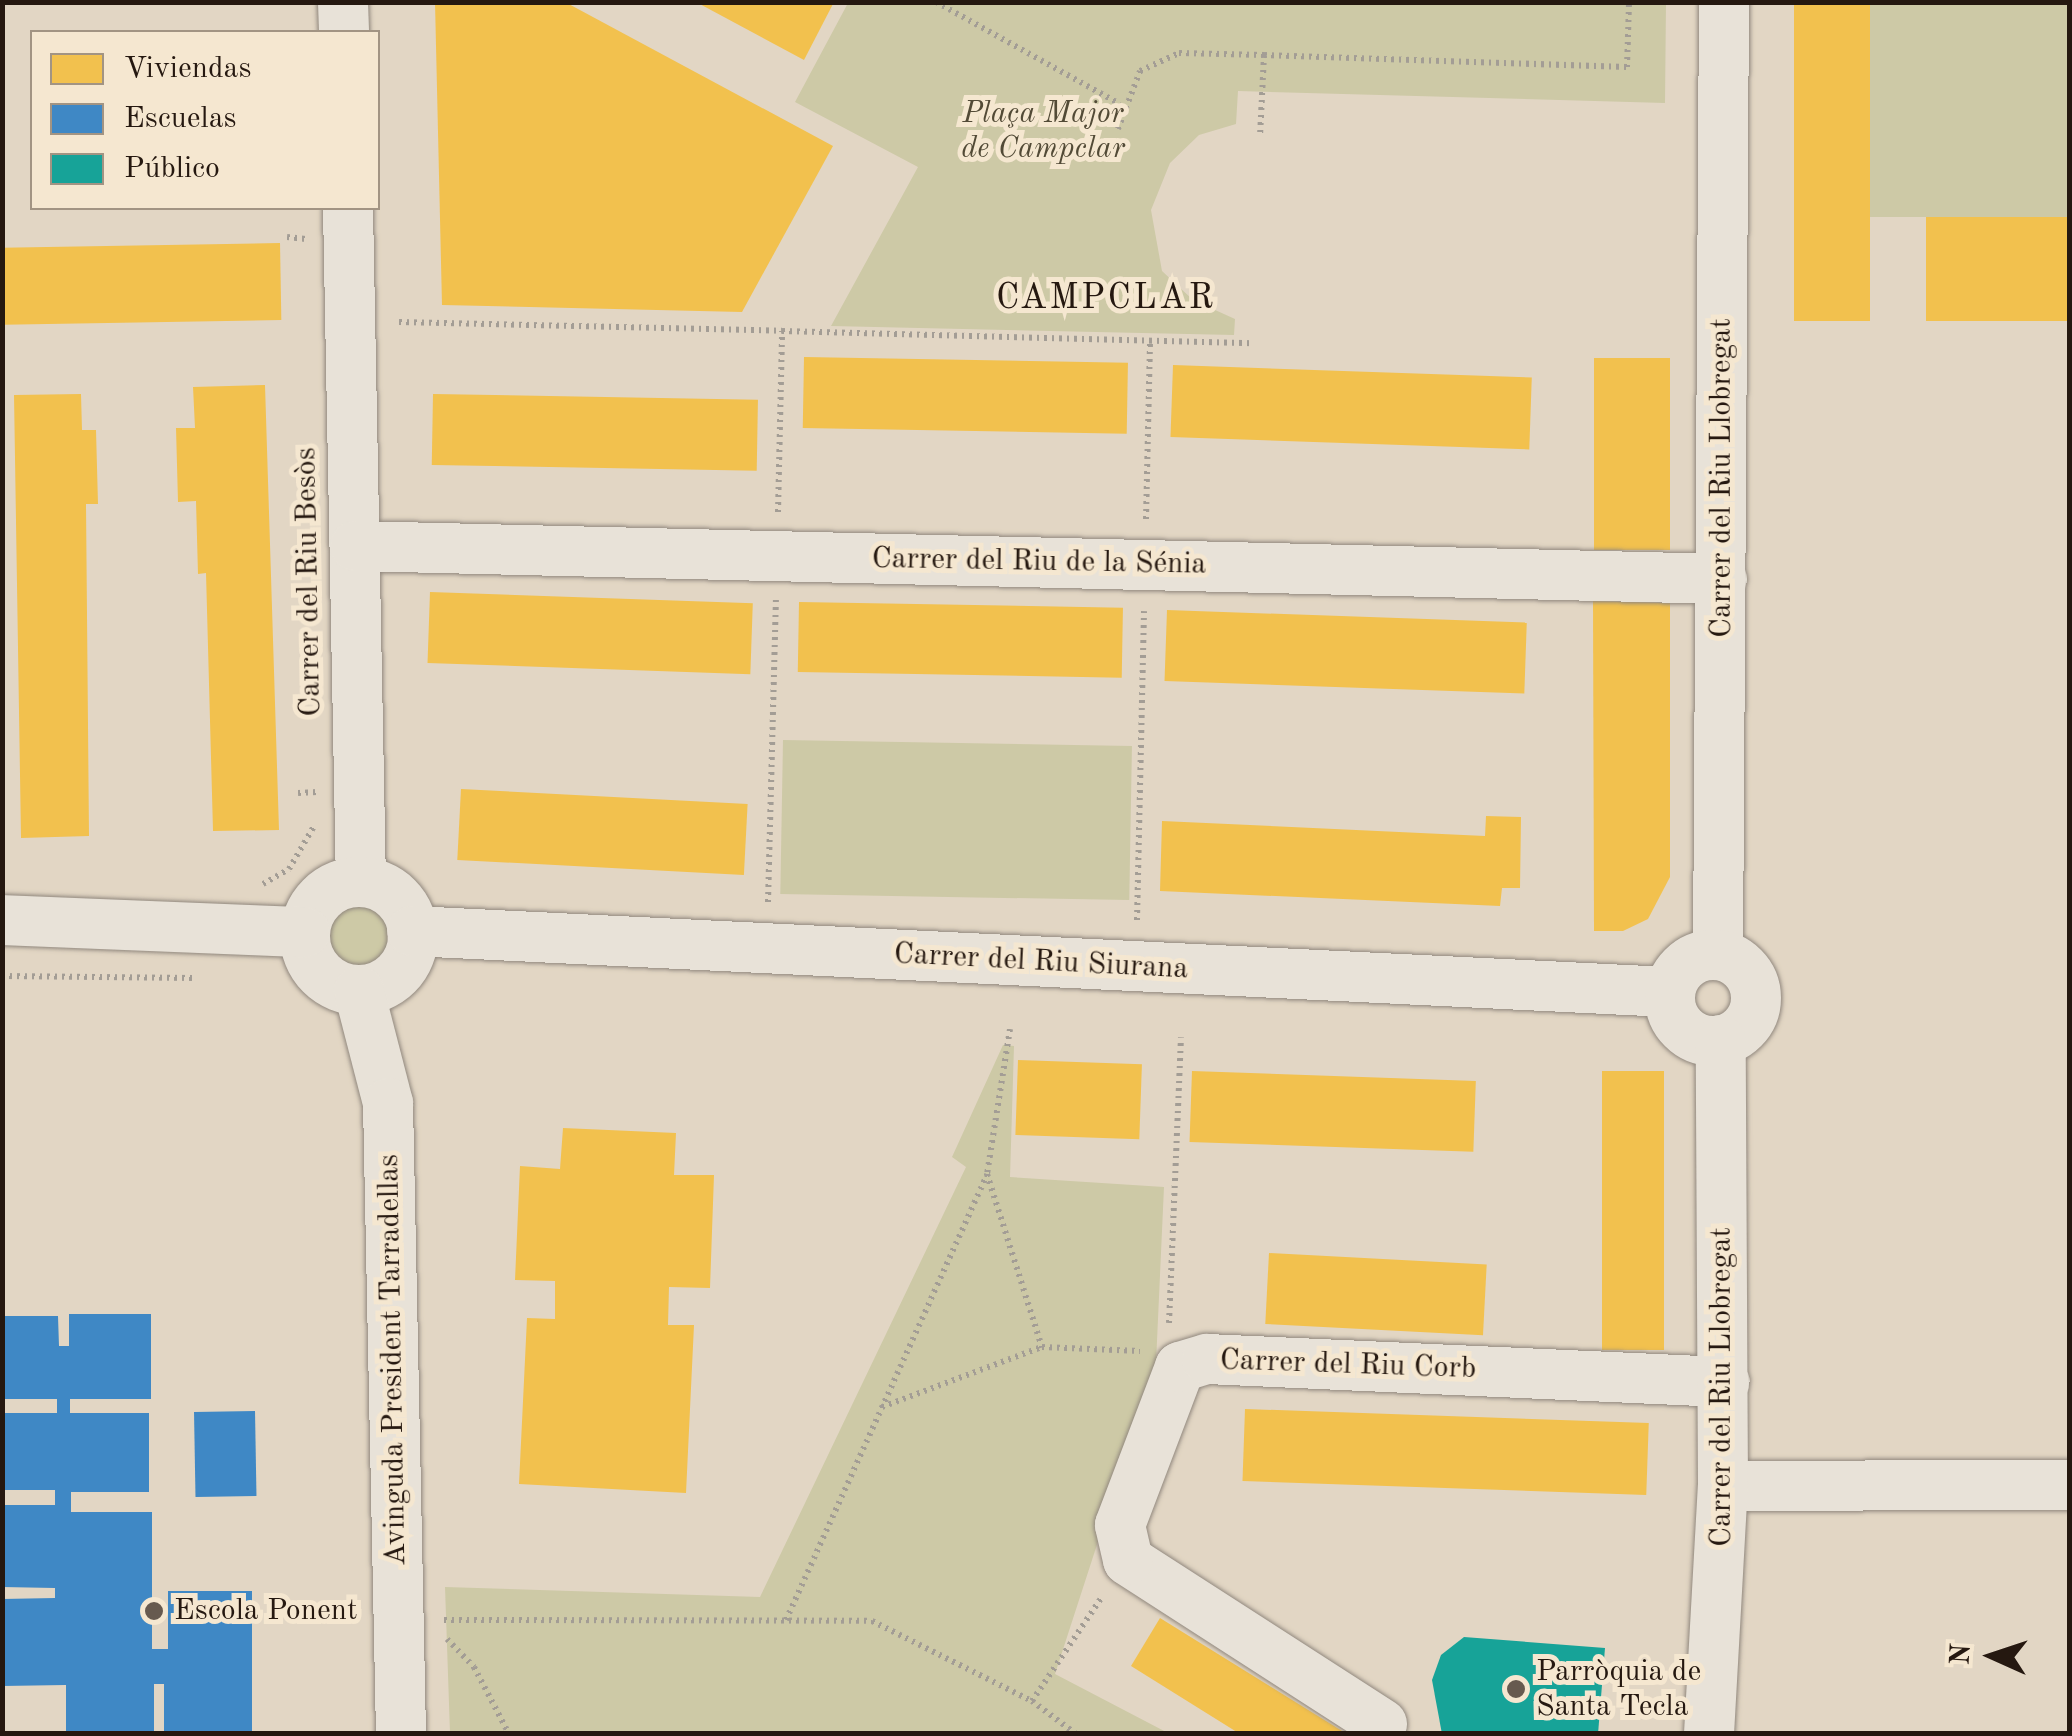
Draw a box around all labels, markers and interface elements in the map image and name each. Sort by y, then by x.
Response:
legend [30,30,380,210]
text: Viviendas [124,54,251,84]
park label: Plaça Major de Campclar [961,96,1125,166]
text: Escuelas [124,104,237,134]
text: Público [124,154,220,184]
district label: CAMPCLAR [996,278,1216,320]
street label: Carrer del Riu Llobregat [1704,318,1740,638]
street label: Carrer del Riu Besòs [289,447,329,717]
street label: Carrer del Riu de la Sénia [871,541,1207,583]
street label: Carrer del Riu Siurana [893,936,1189,988]
street label: Avinguda President Tarradellas [371,1154,415,1566]
street label: Carrer del Riu Llobregat [1704,1227,1740,1547]
street label: Carrer del Riu Corb [1219,1343,1477,1387]
place label: Escola Ponent [174,1593,357,1629]
marker: Escola Ponent [143,1600,165,1622]
north arrow [1942,1606,2042,1706]
text: N [1948,1643,1977,1666]
place label: Parròquia de Santa Tecla [1536,1654,1701,1724]
marker: Parròquia de Santa Tecla [1505,1678,1527,1700]

